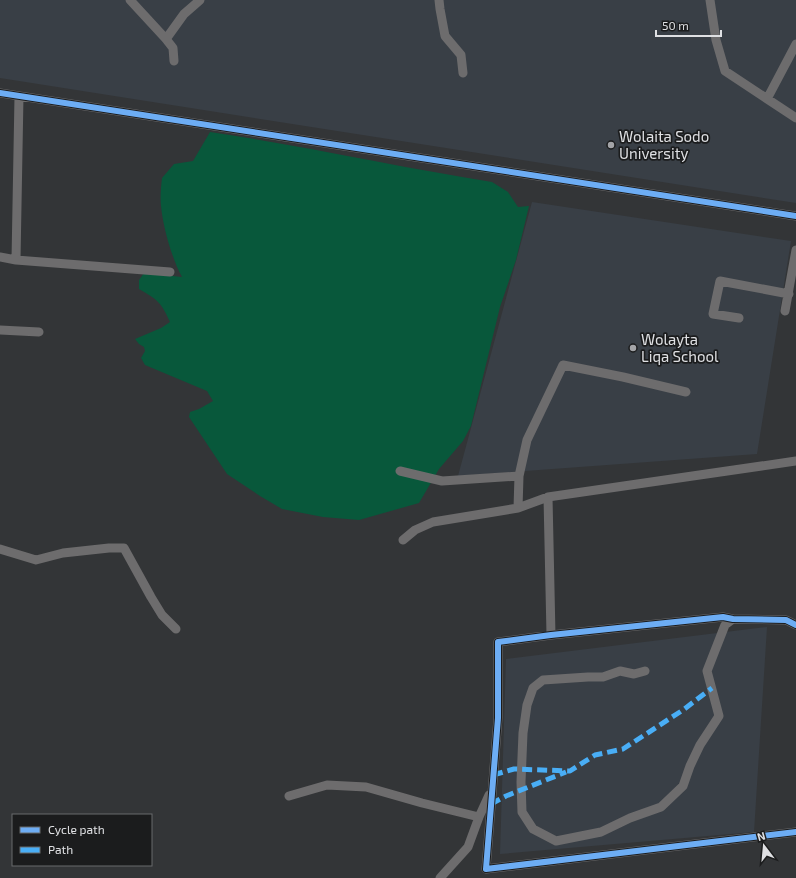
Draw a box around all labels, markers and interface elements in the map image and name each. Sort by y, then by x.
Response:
scale bar [656,12,721,38]
text: 50 m [662,18,689,32]
place label: Wolaita Sodo University [619,127,709,162]
marker: Wolaita Sodo University [606,140,616,150]
place label: Wolayta Liqa School [641,330,719,365]
marker: Wolayta Liqa School [628,343,638,353]
legend [12,814,152,866]
text: Cycle path [48,822,105,836]
north arrow [744,826,784,866]
text: N [755,829,767,843]
text: Path [48,842,73,856]

